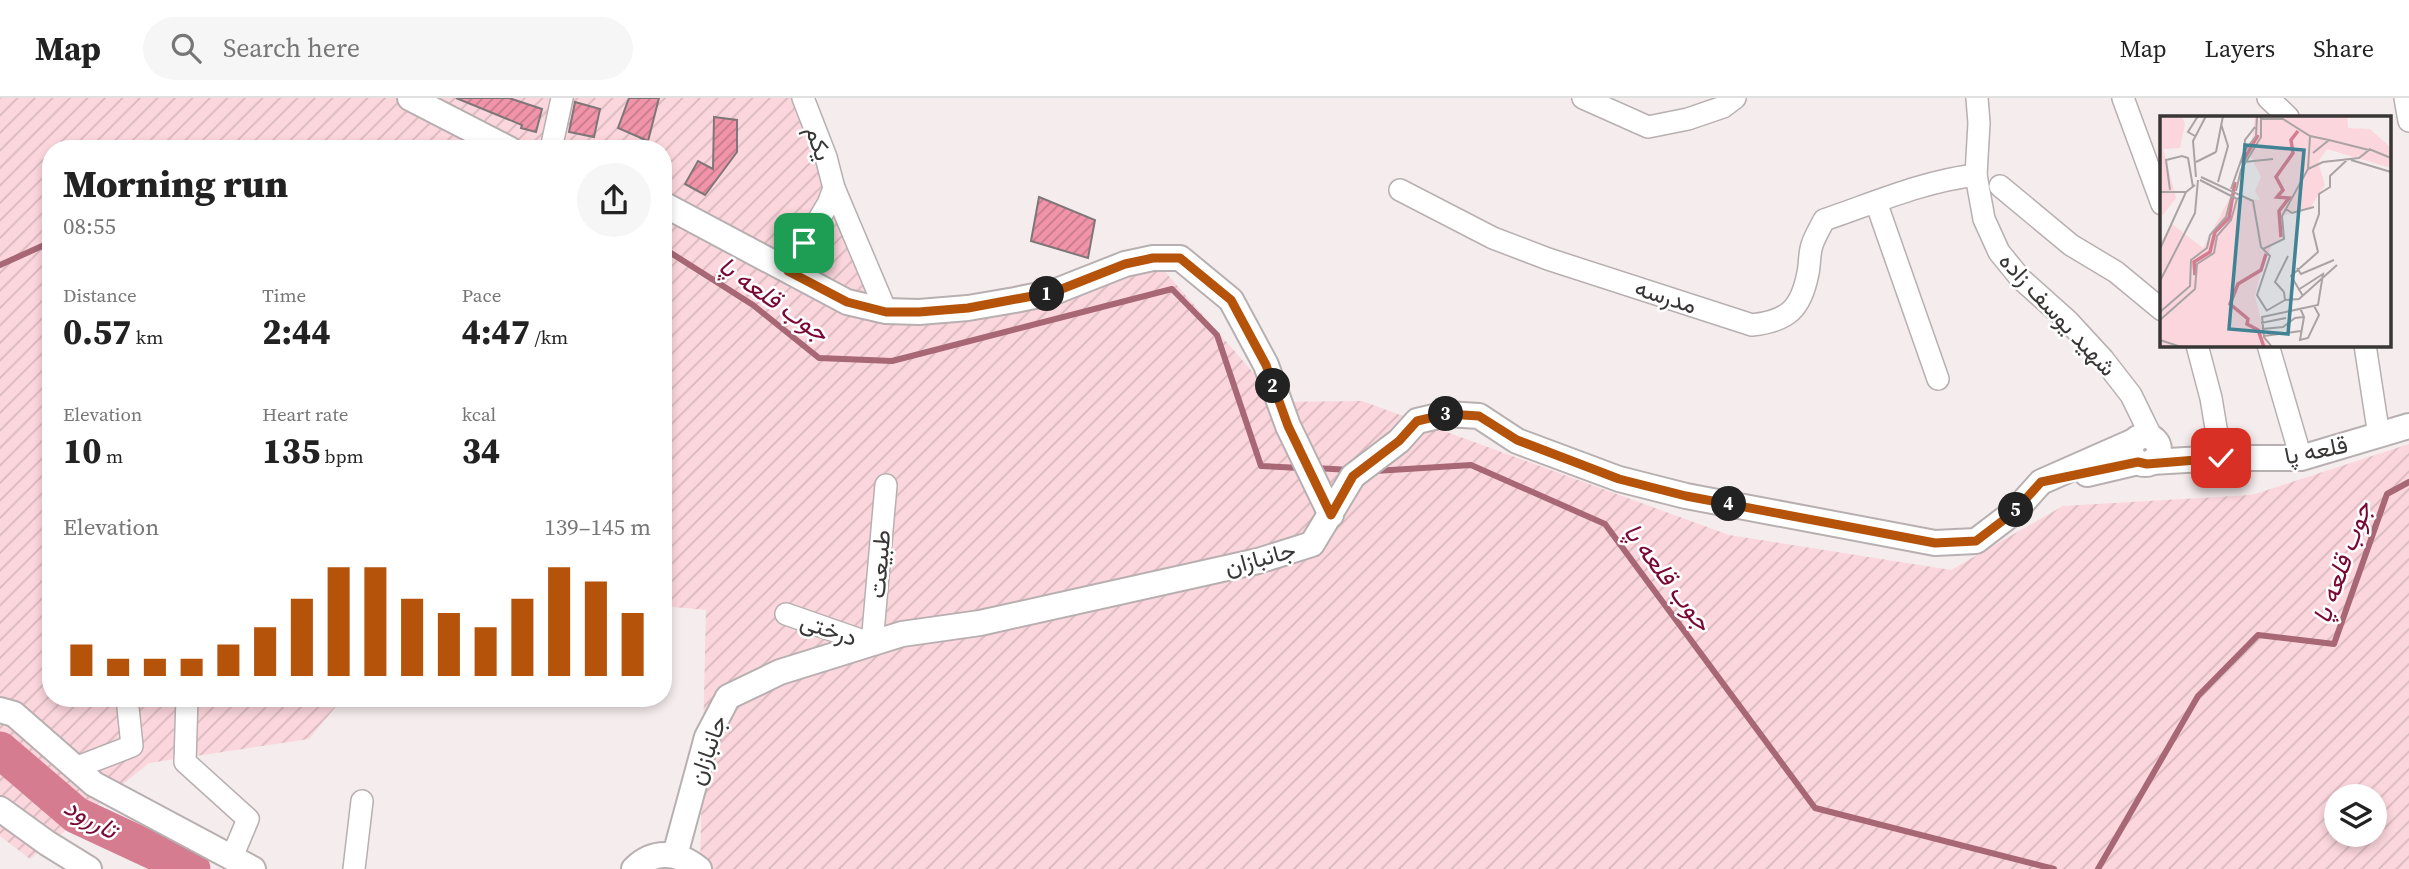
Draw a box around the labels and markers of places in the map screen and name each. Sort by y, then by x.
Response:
pin [774,213,834,273]
pin: 1 [1030,276,1064,312]
pin: 2 [1256,368,1290,404]
pin: 3 [1428,396,1464,432]
pin [2191,428,2251,488]
pin: 4 [1712,486,1746,522]
pin: 5 [1998,492,2034,528]

